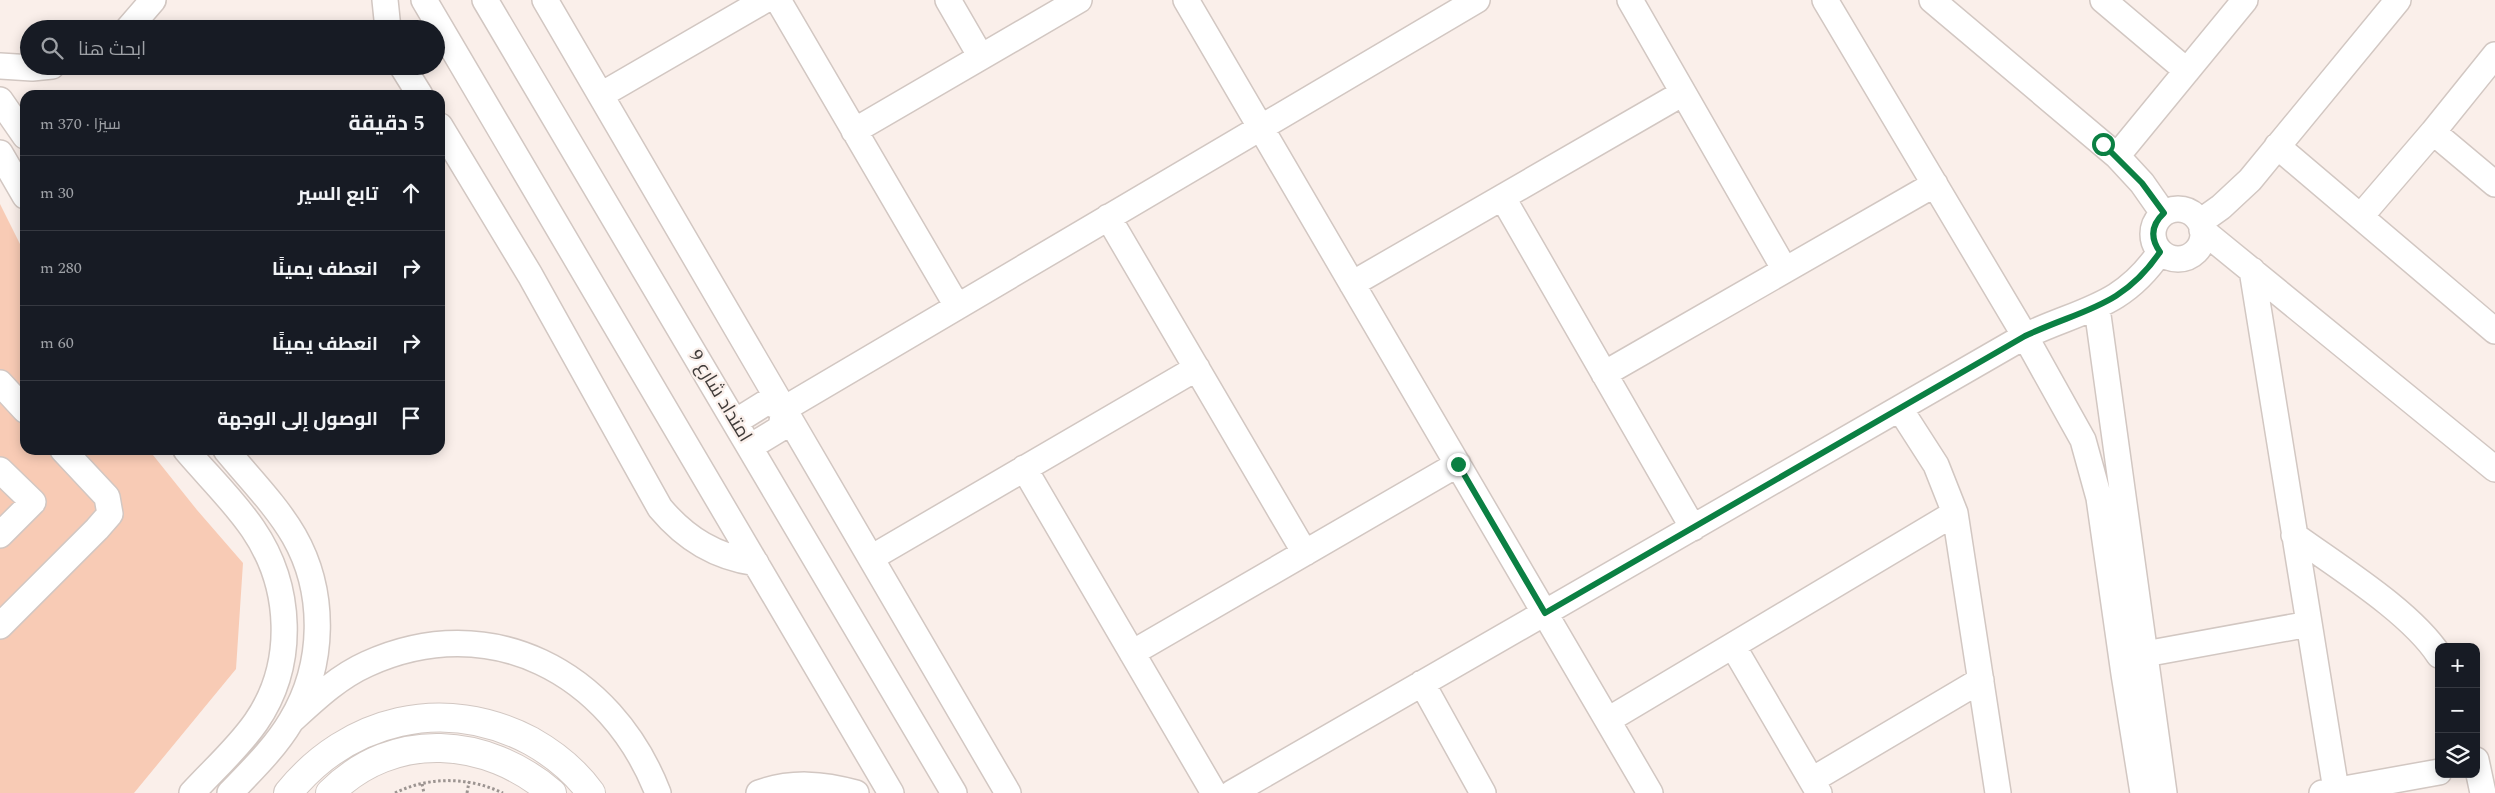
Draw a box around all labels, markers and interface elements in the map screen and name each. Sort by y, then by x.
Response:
search box [20,20,445,75]
icon: search [38,34,66,62]
text: ابحث هنا [78,35,146,64]
text: 5 دقيقة [349,108,425,140]
text: سيرًا · 370 m [40,112,121,136]
route start [2092,133,2115,156]
icon: ahead [397,179,425,207]
text: تابع السير [298,180,378,209]
text: 30 m [40,181,74,205]
icon: right [397,254,425,282]
text: انعطف يمينًا [272,255,378,284]
text: 280 m [40,256,82,280]
icon: right [397,329,425,357]
text: انعطف يمينًا [272,330,378,359]
text: 60 m [40,331,74,355]
street label: امتداد شارع 9 [681,344,759,448]
icon: arrive [397,404,425,432]
text: الوصول إلى الوجهة [217,405,378,434]
route end [1447,453,1470,476]
map controls [2435,643,2480,778]
button: + [2435,643,2480,688]
button: − [2435,688,2480,733]
button: layers [2435,733,2480,778]

